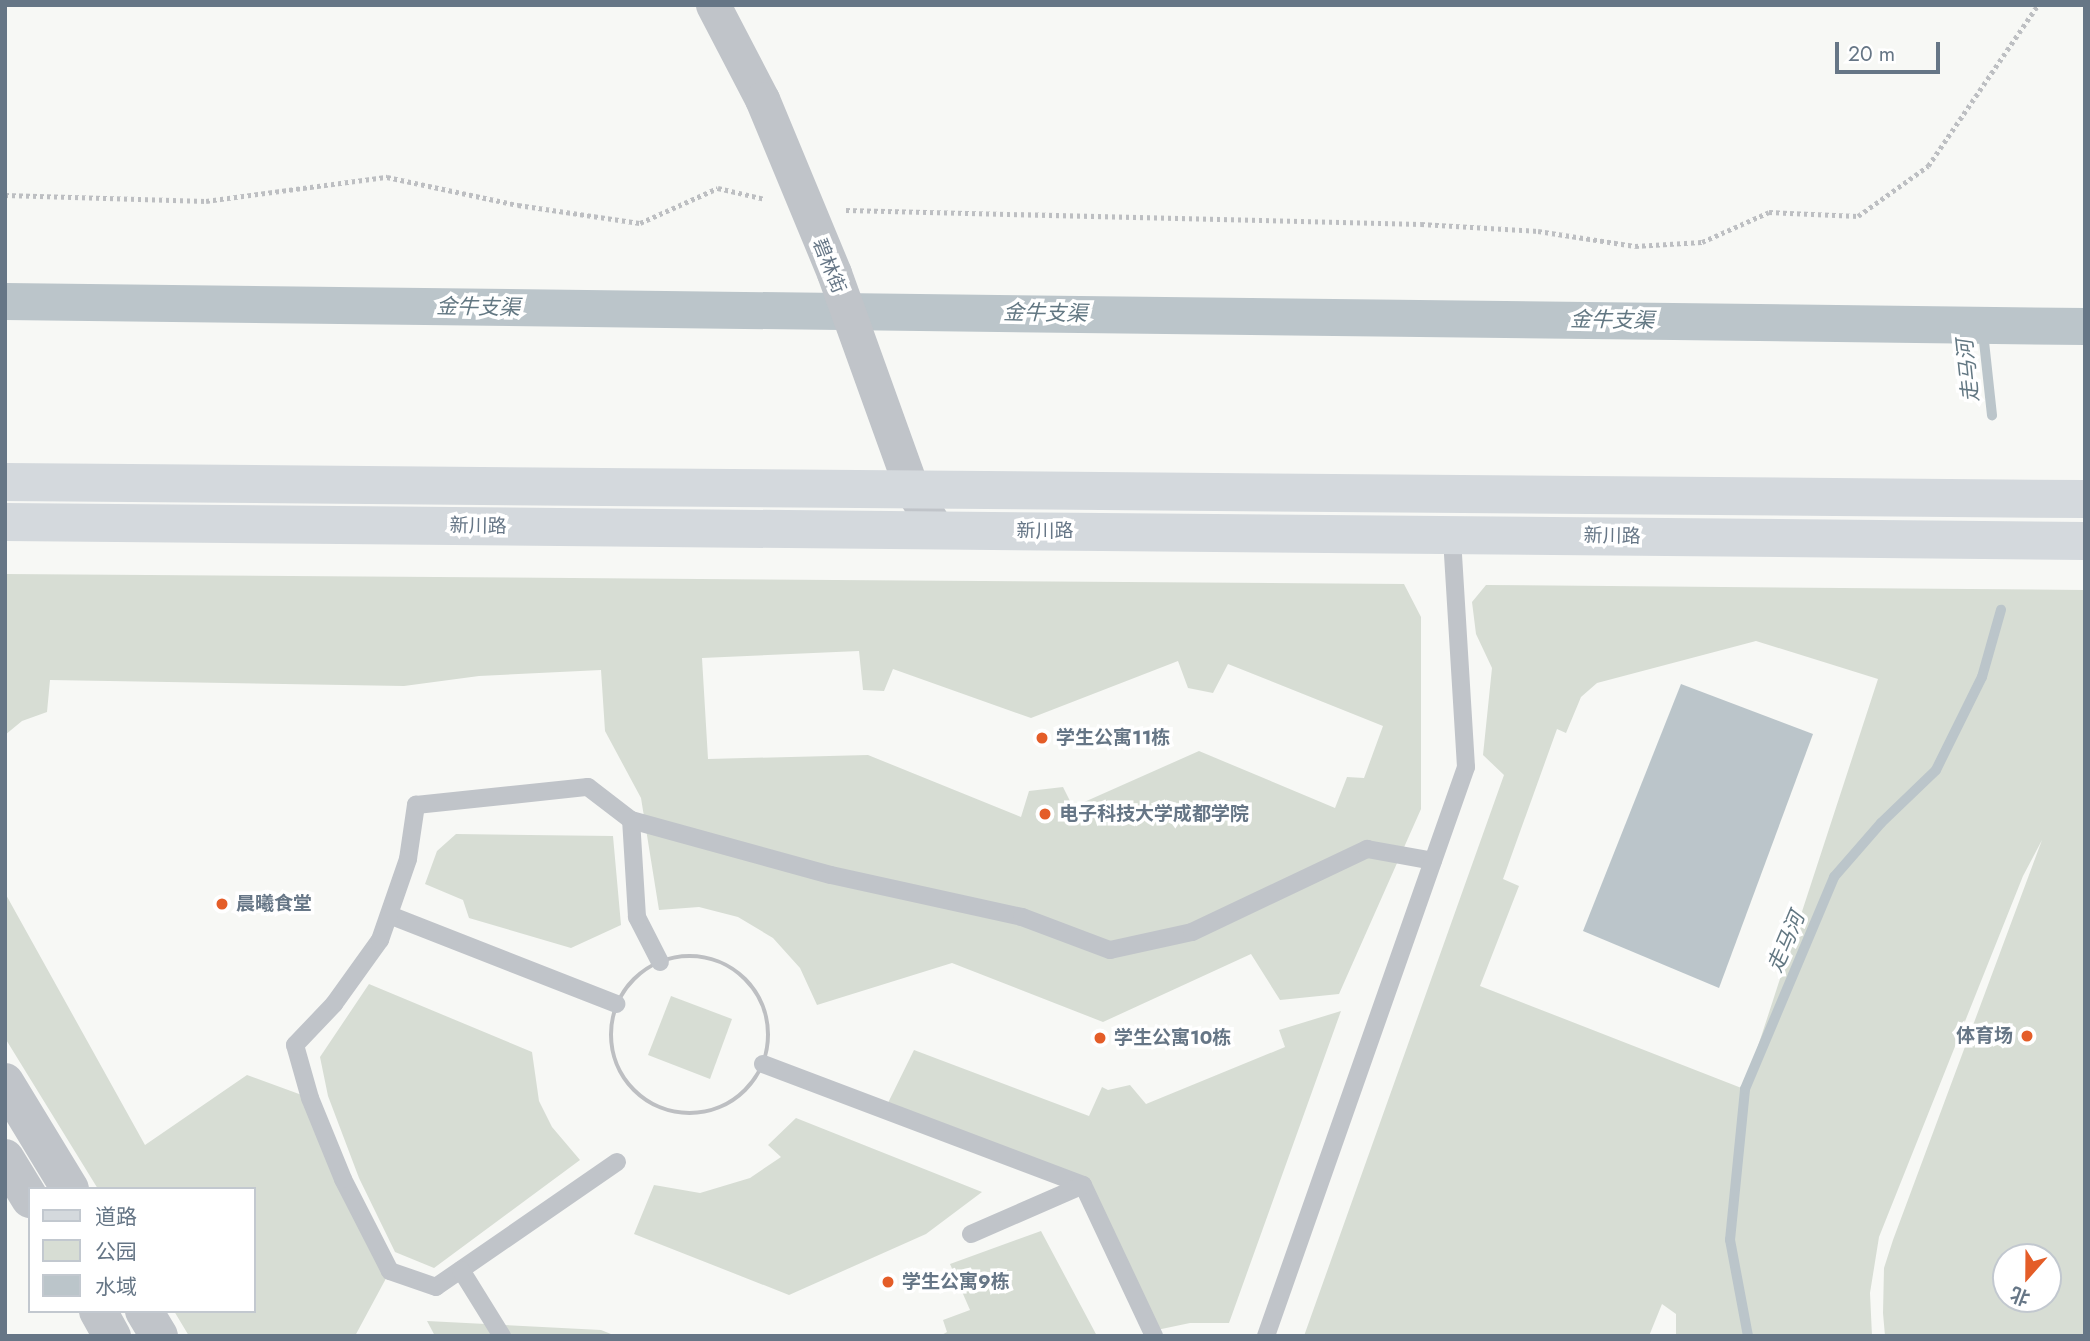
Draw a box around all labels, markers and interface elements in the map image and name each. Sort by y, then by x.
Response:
scale bar [1838,28,1943,72]
text: 20 m [1848,39,1895,69]
street label: 碧林街 [808,235,850,297]
water label: 金牛支渠 [436,294,520,320]
water label: 金牛支渠 [1003,300,1087,326]
water label: 金牛支渠 [1570,307,1654,333]
water label: 走马河 [1952,338,1984,404]
street label: 新川路 [449,514,507,538]
street label: 新川路 [1017,520,1073,542]
street label: 新川路 [1583,524,1641,548]
place label: 学生公寓11栋 [1056,727,1170,749]
marker: 学生公寓11栋 [1034,730,1050,746]
place label: 电子科技大学成都学院 [1059,803,1249,825]
marker: 电子科技大学成都学院 [1037,806,1053,822]
place label: 晨曦食堂 [236,893,312,915]
marker: 晨曦食堂 [214,896,230,912]
water label: 走马河 [1762,908,1810,976]
place label: 体育场 [1956,1025,2013,1047]
place label: 学生公寓10栋 [1114,1027,1231,1049]
marker: 体育场 [2019,1028,2035,1044]
marker: 学生公寓10栋 [1092,1030,1108,1046]
legend [28,1187,256,1313]
text: 道路 [95,1202,137,1232]
text: 公园 [95,1237,137,1267]
north arrow [1992,1243,2062,1313]
place label: 学生公寓9栋 [902,1271,1010,1293]
text: 水域 [95,1272,137,1302]
marker: 学生公寓9栋 [880,1274,896,1290]
text: 北 [2006,1280,2034,1312]

